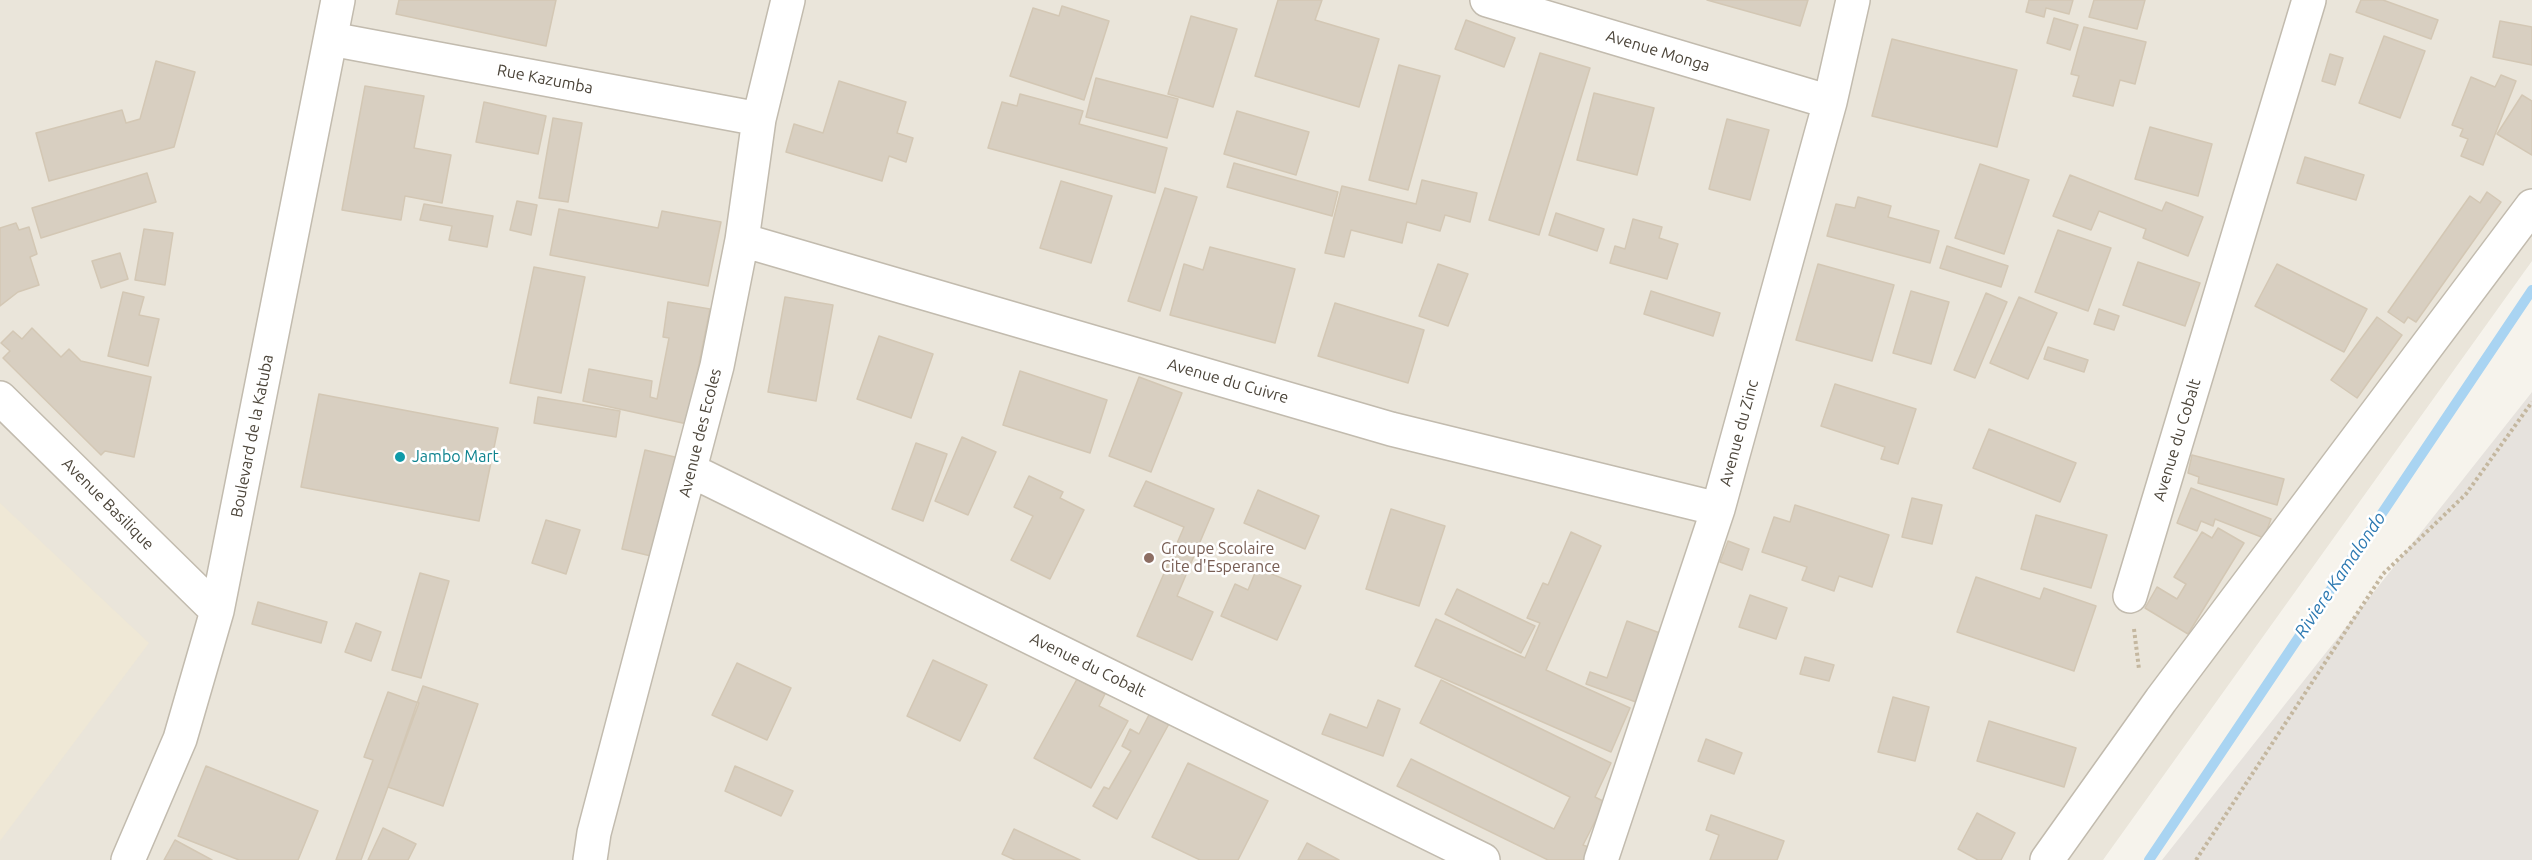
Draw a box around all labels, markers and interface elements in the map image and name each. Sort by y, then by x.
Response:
street label: Avenue Monga [1604,26,1712,76]
street label: Rue Kazumba [495,60,595,98]
street label: Boulevard de la Katuba [227,353,277,519]
street label: Avenue du Cuivre [1165,355,1291,407]
street label: Avenue des Ecoles [675,367,725,499]
street label: Avenue du Cobalt [2149,376,2205,504]
street label: Avenue du Zinc [1716,378,1762,488]
place label: Jambo Mart [412,447,499,467]
marker: Jambo Mart [393,450,407,464]
street label: Avenue Basilique [58,454,158,554]
water label: Riviere Kamalondo [2290,508,2390,642]
place label: Groupe Scolaire Cite d'Esperance [1161,539,1280,577]
marker: Groupe Scolaire Cite d'Esperance [1142,551,1156,565]
street label: Avenue du Cobalt [1027,629,1149,701]

